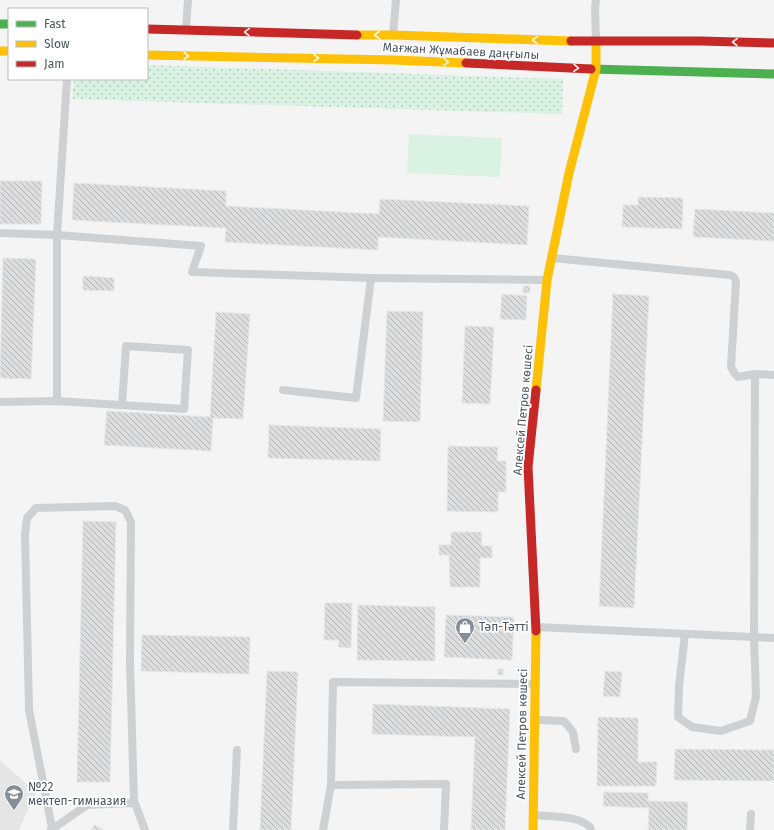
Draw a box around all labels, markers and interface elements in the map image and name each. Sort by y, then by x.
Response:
legend [8,8,148,80]
text: Fast [44,17,66,31]
one-way arrow [244,28,250,36]
one-way arrow [374,31,380,39]
one-way arrow [532,35,538,44]
text: Slow [44,37,70,51]
one-way arrow [732,38,738,46]
street label: Мағжан Жұмабаев даңғылы [382,40,540,62]
one-way arrow [183,52,189,60]
one-way arrow [313,54,319,62]
text: Jam [44,57,64,71]
one-way arrow [443,58,449,67]
one-way arrow [573,64,579,73]
street label: Алексей Петров көшесі [510,344,536,476]
shop icon: Тәп-Тәтті [454,616,476,644]
place label: Тәп-Тәтті [479,620,529,634]
street label: Алексей Петров көшесі [514,668,530,800]
place label: №22 мектеп-гимназия [28,780,126,808]
school or university icon: №22 мектеп-гимназия [3,783,25,811]

